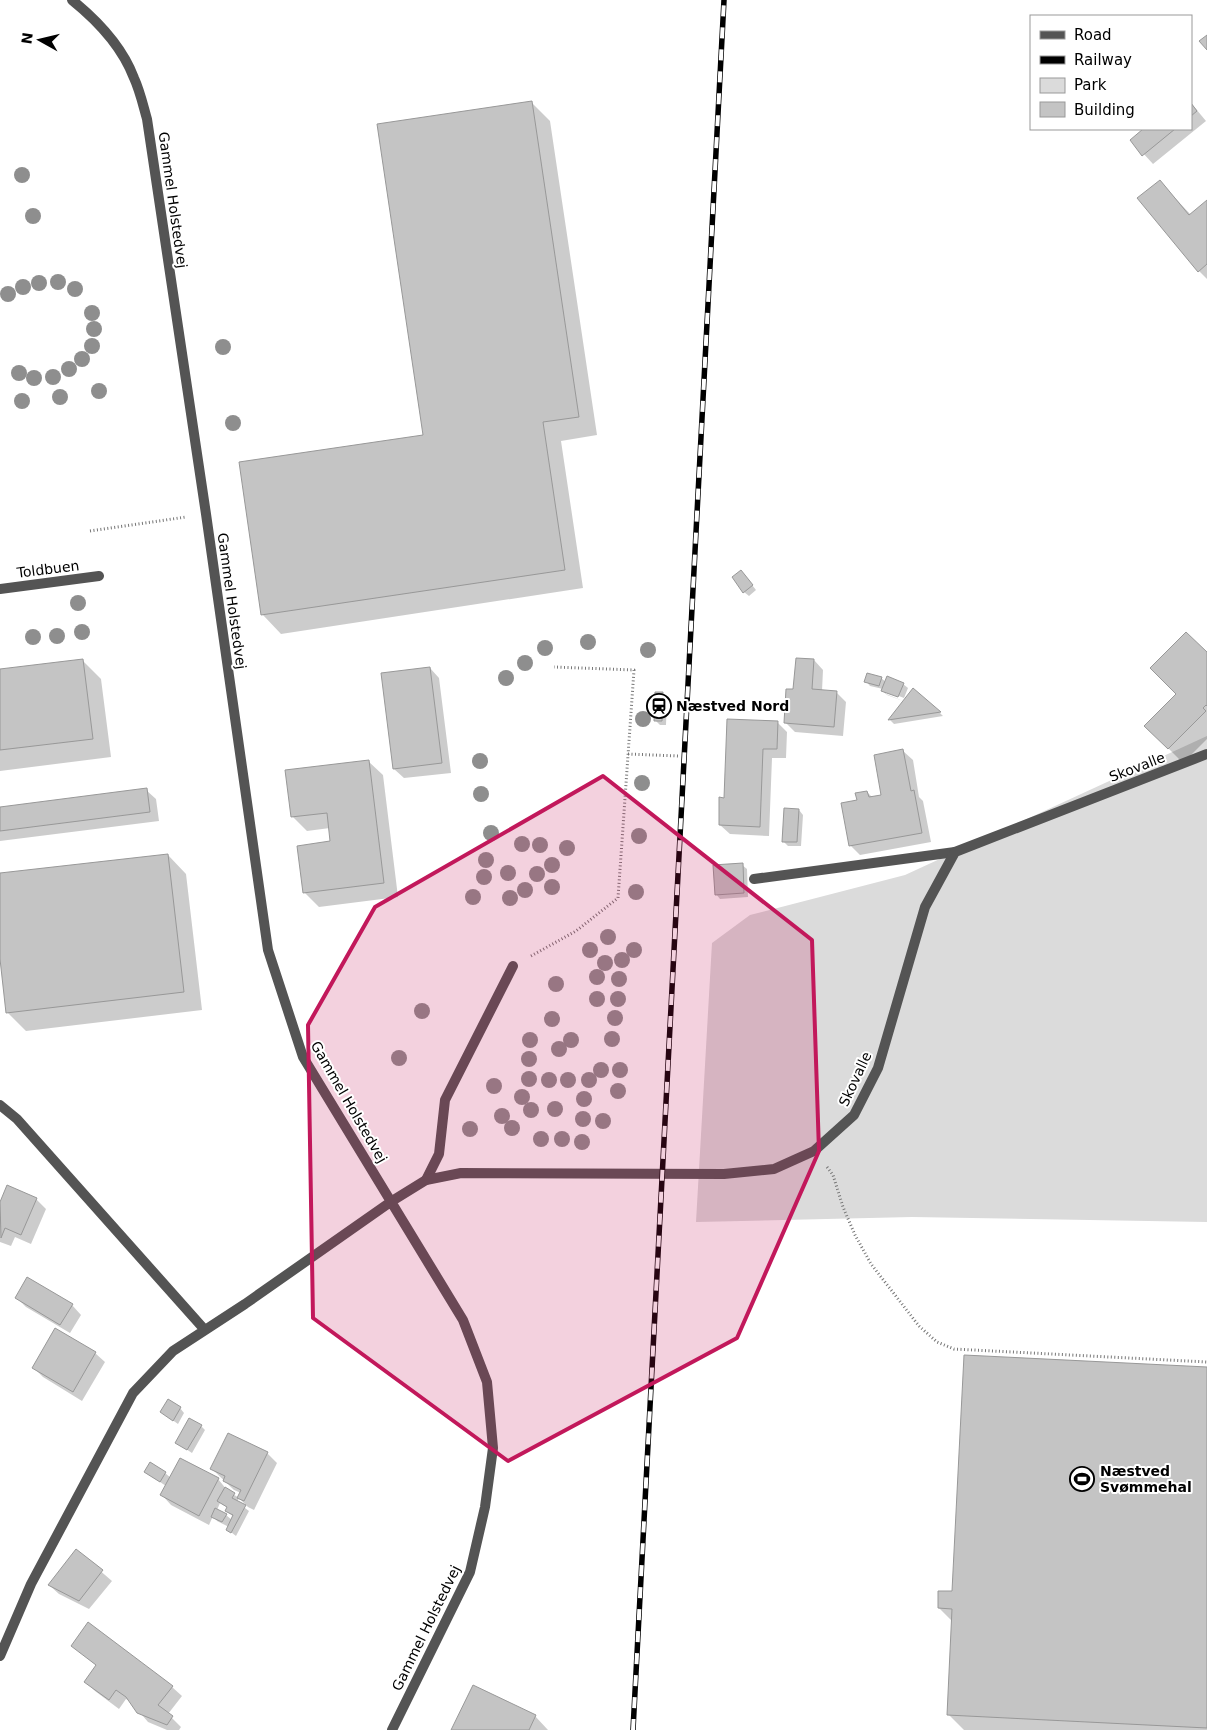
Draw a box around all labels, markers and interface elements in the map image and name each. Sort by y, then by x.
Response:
north arrow [15,15,65,65]
legend [1030,15,1192,130]
text: Road [1074,26,1112,44]
text: N [18,31,36,45]
text: Railway [1074,51,1132,69]
text: Park [1074,76,1107,94]
text: Building [1074,101,1135,119]
street label: Gammel Holstedvej [155,131,191,269]
street label: Gammel Holstedvej [214,532,250,670]
street label: Toldbuen [15,557,80,581]
station icon: Næstved Nord [646,693,672,719]
place label: Næstved Nord [676,698,789,714]
street label: Skovalle [1107,749,1167,785]
street label: Gammel Holstedvej [308,1038,390,1166]
street label: Skovalle [835,1049,875,1109]
place label: Næstved Svømmehal [1100,1463,1192,1495]
sports icon: Næstved Svømmehal [1069,1466,1095,1492]
street label: Gammel Holstedvej [389,1563,463,1693]

